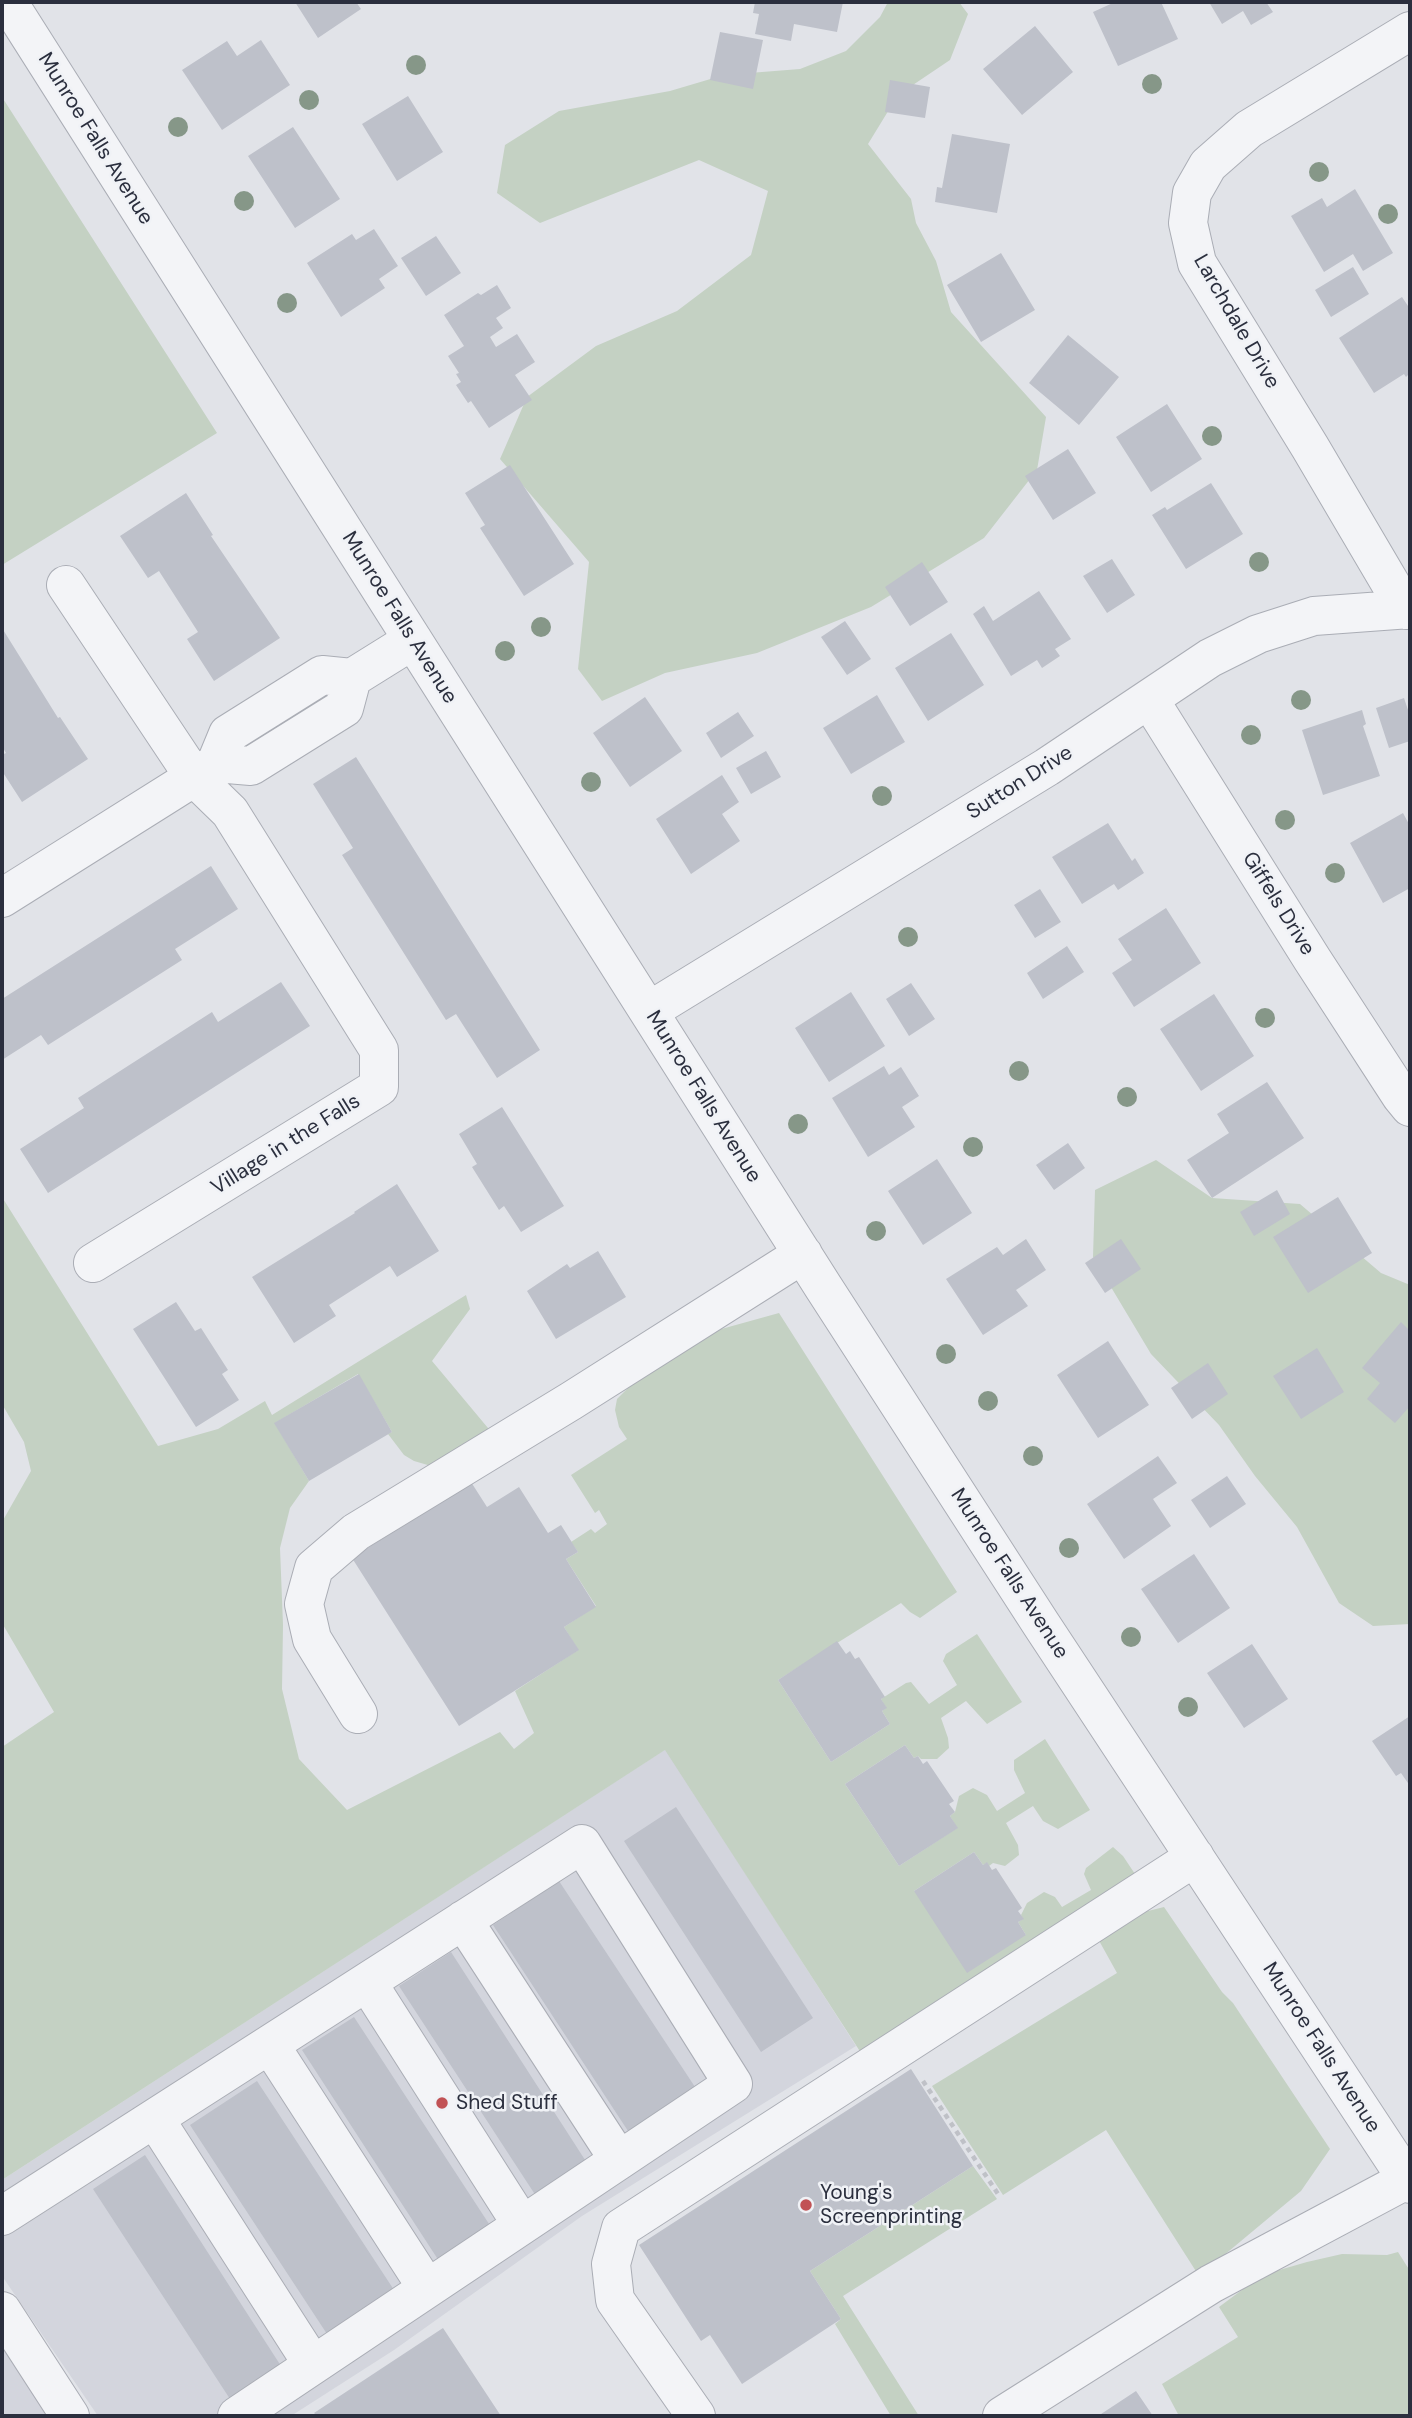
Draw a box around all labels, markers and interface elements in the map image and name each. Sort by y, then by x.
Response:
street label: Munroe Falls Avenue [32,48,158,230]
street label: Larchdale Drive [1187,251,1285,393]
street label: Munroe Falls Avenue [336,527,462,709]
street label: Sutton Drive [962,740,1078,826]
street label: Giffels Drive [1236,848,1320,960]
street label: Munroe Falls Avenue [640,1006,766,1188]
street label: Village in the Falls [207,1089,365,1201]
street label: Munroe Falls Avenue [945,1484,1073,1664]
street label: Munroe Falls Avenue [1257,1958,1385,2138]
place label: Shed Stuff [456,2090,558,2116]
marker: Shed Stuff [434,2095,450,2111]
place label: Young's Screenprinting [820,2180,963,2230]
marker: Young's Screenprinting [798,2197,814,2213]

